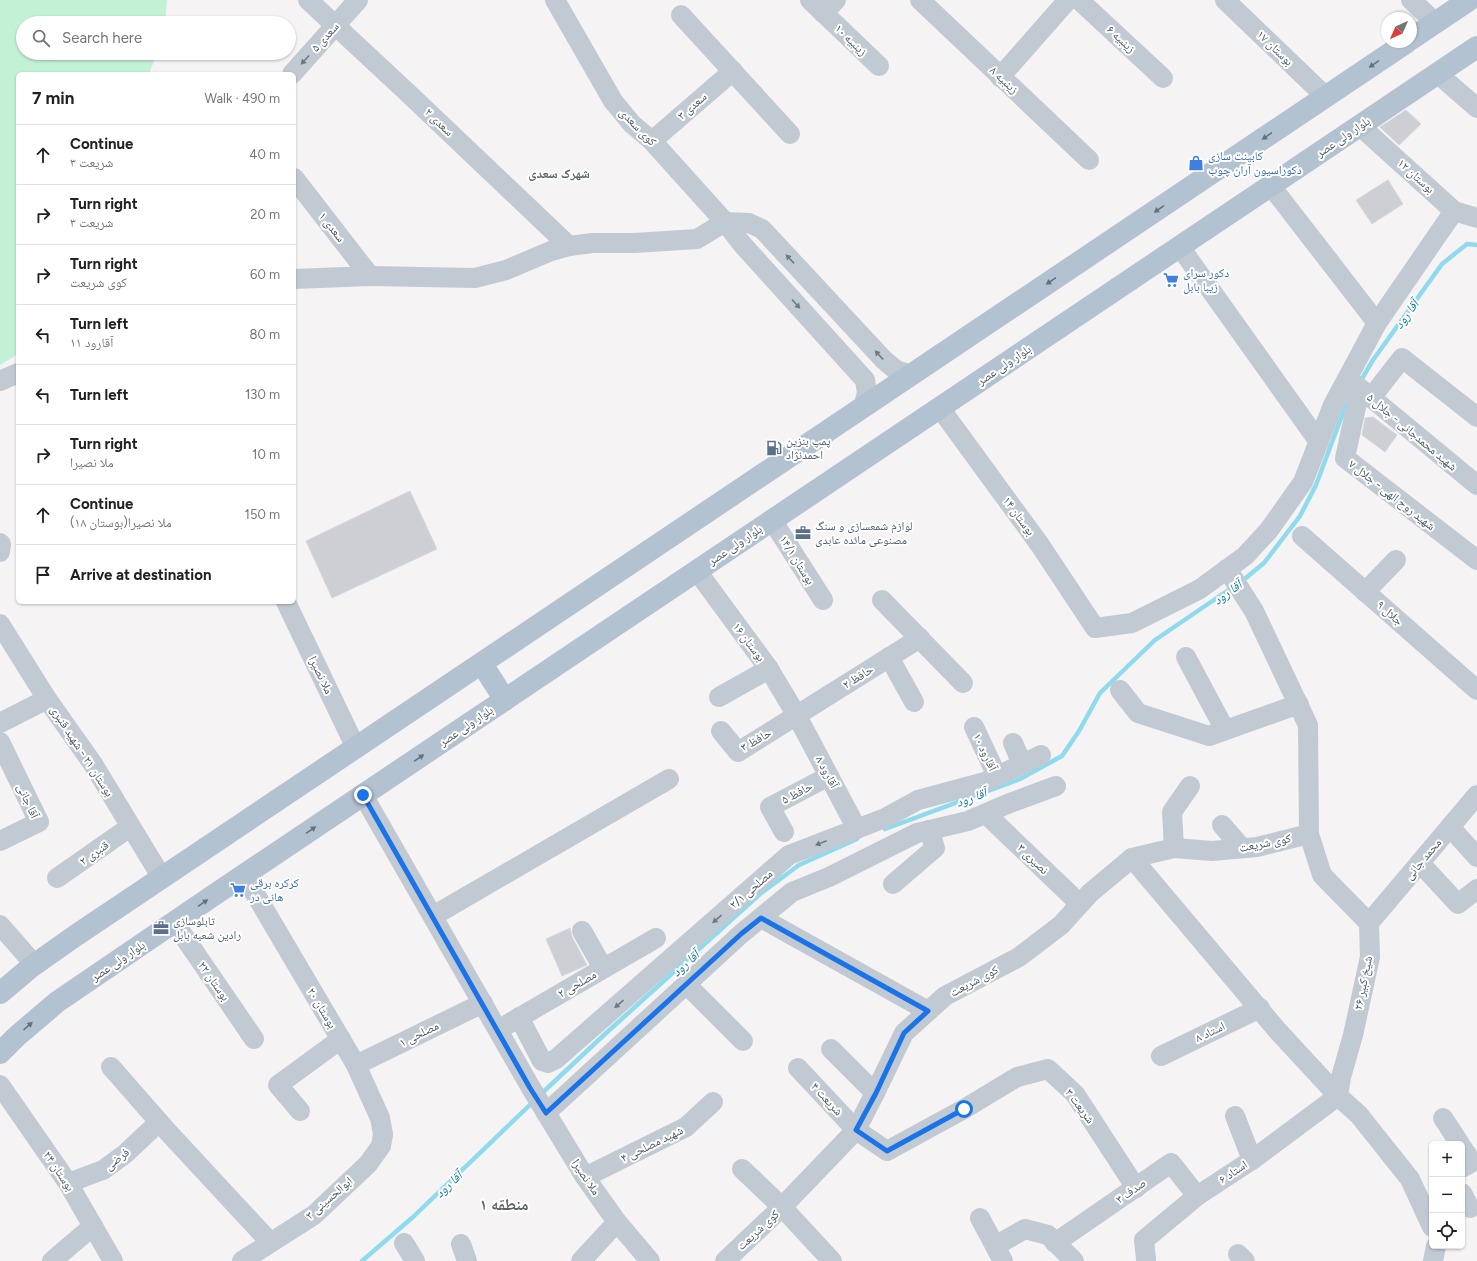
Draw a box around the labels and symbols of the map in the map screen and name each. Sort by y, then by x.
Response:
north arrow [1381,12,1417,48]
street label: سعدی ۵ [308,19,342,54]
street label: زینبیه ۱۰ [832,21,870,59]
street label: زینبیه ۶ [1104,22,1138,56]
street label: بوستان ۱۷ [1254,27,1296,69]
one-way arrow [300,55,309,66]
one-way arrow [1369,60,1380,68]
street label: زینبیه ۸ [987,63,1021,97]
street label: سعدی ۳ [674,89,710,123]
street label: سعدی ۲ [422,105,456,139]
street label: کوی سعدی [617,105,659,149]
street label: بلوار ولی عصر [1313,114,1373,161]
one-way arrow [1261,132,1272,140]
place label: کابینت سازی دکوراسیون آران چوب [1208,149,1302,177]
shop icon: کابینت سازی دکوراسیون آران چوب [1187,154,1205,172]
street label: بوستان ۱۲ [1394,156,1437,197]
district label: شهرک سعدی [528,166,590,181]
one-way arrow [1153,205,1164,213]
street label: سعدی ۱ [316,209,348,245]
one-way arrow [786,255,795,264]
place label: دکور سرای زیبا بابل [1183,266,1229,294]
supermarket icon: دکور سرای زیبا بابل [1162,271,1180,289]
one-way arrow [1045,277,1056,285]
water label: آقا رود [1391,294,1424,331]
one-way arrow [791,299,800,308]
street label: بلوار ولی عصر [974,342,1034,389]
one-way arrow [874,349,883,360]
street label: شهید محمدجانی - جلال ۵ [1364,390,1460,474]
place label: پمپ بنزین احمدنژاد [786,434,831,462]
fuel station icon: پمپ بنزین احمدنژاد [765,439,783,457]
street label: شهید روح الهی - جلال ۷ [1346,457,1438,533]
street label: بوستان ۱۴ [1000,494,1038,539]
place label: لوازم شمعسازی و سنگ مصنوعی مائده عابدی [815,519,913,547]
street label: بلوار ولی عصر [705,522,765,569]
office icon: لوازم شمعسازی و سنگ مصنوعی مائده عابدی [794,524,812,542]
street label: بوستان ۱۴/۱ [776,533,818,587]
water label: آقا رود [1210,575,1247,608]
street label: جلال ۹ [1374,598,1406,629]
street label: بوستان ۱۶ [730,620,768,664]
street label: ملا نصیرا [306,654,336,696]
street label: حافظ ۲ [840,662,876,692]
street label: بوستان ۲۱ - شهید قنبری [47,703,117,799]
street label: بلوار ولی عصر [436,703,496,750]
street label: حافظ ۳ [738,725,774,754]
street label: آقارود ۱۰ [970,731,1000,774]
street label: آقارود ۸ [813,753,842,791]
one-way arrow [413,754,424,762]
street label: حافظ ۵ [779,779,815,807]
street label: آقا جانی [14,782,42,821]
water label: آقا رود [954,784,992,810]
route end [354,786,372,804]
one-way arrow [305,826,316,834]
street label: کوی شریعت [1238,831,1292,855]
street label: محمد جانی [1402,836,1444,882]
street label: قنبری ۲ [77,838,112,868]
one-way arrow [814,840,826,846]
street label: نصیری ۳ [1014,841,1051,877]
street label: مصلحی ۲/۱ [727,867,775,911]
place label: کرکره برقی هانی در [249,876,299,904]
supermarket icon: کرکره برقی هانی در [229,881,247,899]
one-way arrow [197,899,208,907]
place label: تابلوسازی رادین شعبه بابل [173,914,241,942]
one-way arrow [712,914,722,924]
office icon: تابلوسازی رادین شعبه بابل [152,919,170,937]
street label: بلوار ولی عصر [88,938,148,985]
water label: آقا رود [669,945,705,979]
street label: شیخ کبیر ۲۶ [1351,955,1375,1011]
street label: بوستان ۲۲ [195,959,233,1004]
street label: کوی شریعت [947,962,1001,1000]
street label: مصلحی ۲ [555,967,599,1001]
street label: بوستان ۲۰ [304,985,340,1031]
one-way arrow [614,1000,624,1009]
street label: مصلحی ۱ [397,1018,441,1050]
street label: استاد ۸ [1193,1019,1227,1045]
one-way arrow [23,1021,33,1031]
street label: شریعت ۴ [808,1080,846,1119]
street label: شریعت ۳ [1062,1086,1098,1126]
route start [955,1100,973,1118]
street label: شهید مصلحی ۴ [618,1123,686,1165]
street label: فرضی [102,1145,132,1173]
street label: بوستان ۲۴ [40,1148,77,1194]
street label: ملا نصیرا [569,1156,603,1198]
street label: استاد ۶ [1216,1157,1250,1187]
water label: آقا رود [432,1166,468,1201]
street label: ابوالحسینی ۳ [303,1174,356,1222]
street label: صدف ۳ [1113,1176,1149,1206]
district label: منطقه ۱ [479,1195,529,1214]
street label: کوی شریعت [734,1207,782,1253]

